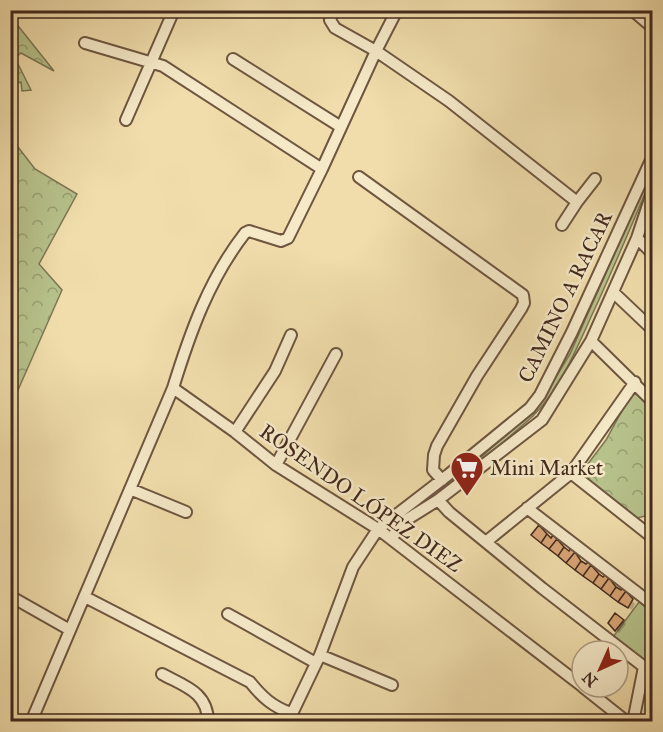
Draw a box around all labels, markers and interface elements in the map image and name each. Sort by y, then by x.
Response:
street label: CAMINO A RACAR [512,206,618,387]
street label: ROSENDO LÓPEZ DIEZ [255,417,468,578]
supermarket icon: Mini Market [449,450,485,497]
place label: Mini Market [490,455,604,481]
north arrow [570,639,630,699]
text: N [578,667,601,691]

